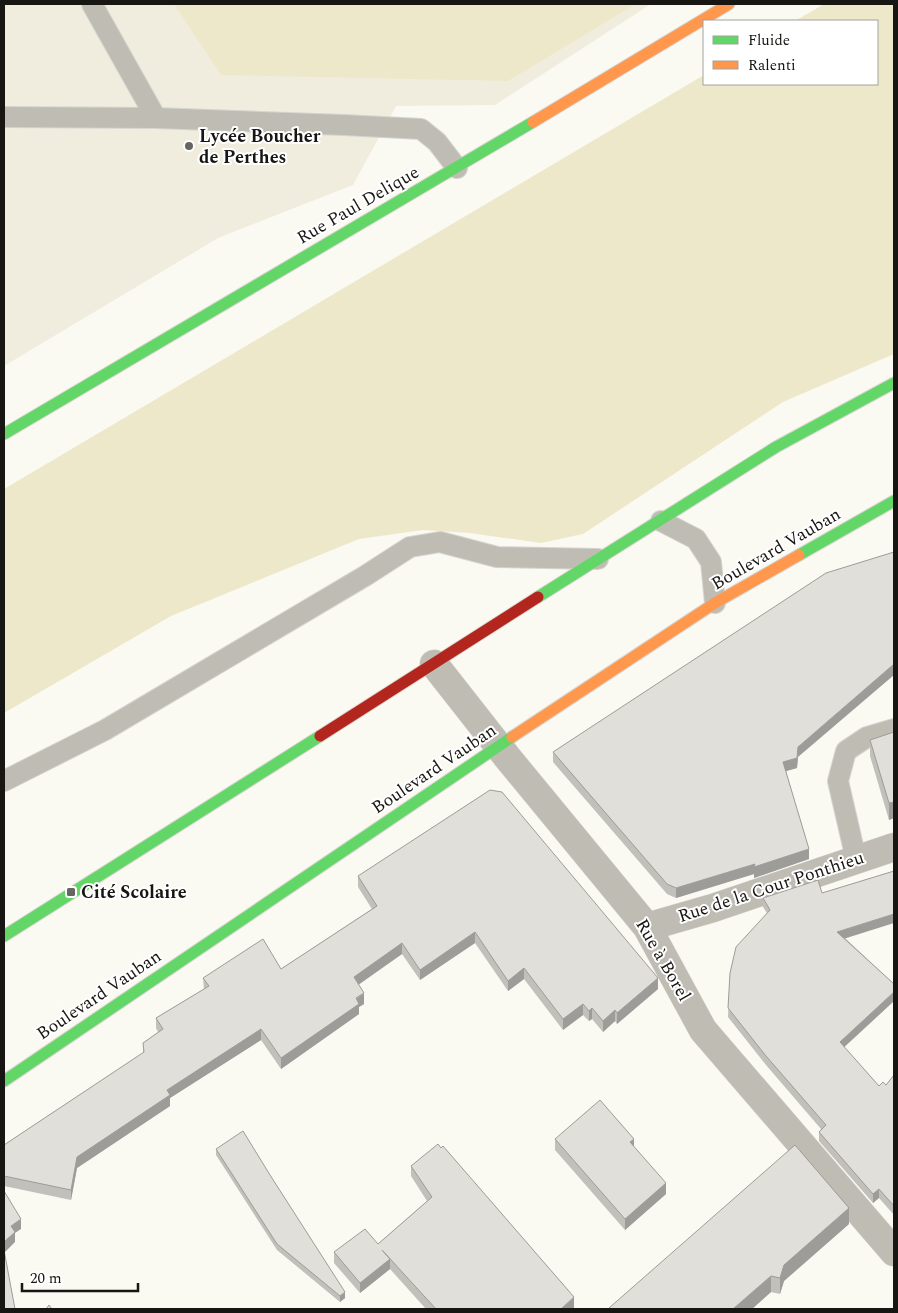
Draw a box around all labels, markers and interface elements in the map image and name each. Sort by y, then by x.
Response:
legend [703,20,878,85]
text: Fluide [748,29,790,52]
text: Ralenti [748,54,796,77]
place label: Lycée Boucher de Perthes [199,123,321,171]
marker: Lycée Boucher de Perthes [183,140,195,152]
street label: Rue Paul Delique [292,159,424,251]
street label: Boulevard Vauban [706,501,846,597]
street label: Boulevard Vauban [366,717,502,821]
street label: Rue de la Cour Ponthieu [675,844,867,930]
place label: Cité Scolaire [81,879,187,906]
marker: Cité Scolaire [65,886,77,898]
street label: Rue à Borel [628,914,698,1006]
street label: Boulevard Vauban [31,943,167,1047]
scale bar [22,1260,139,1292]
text: 20 m [30,1267,62,1290]

